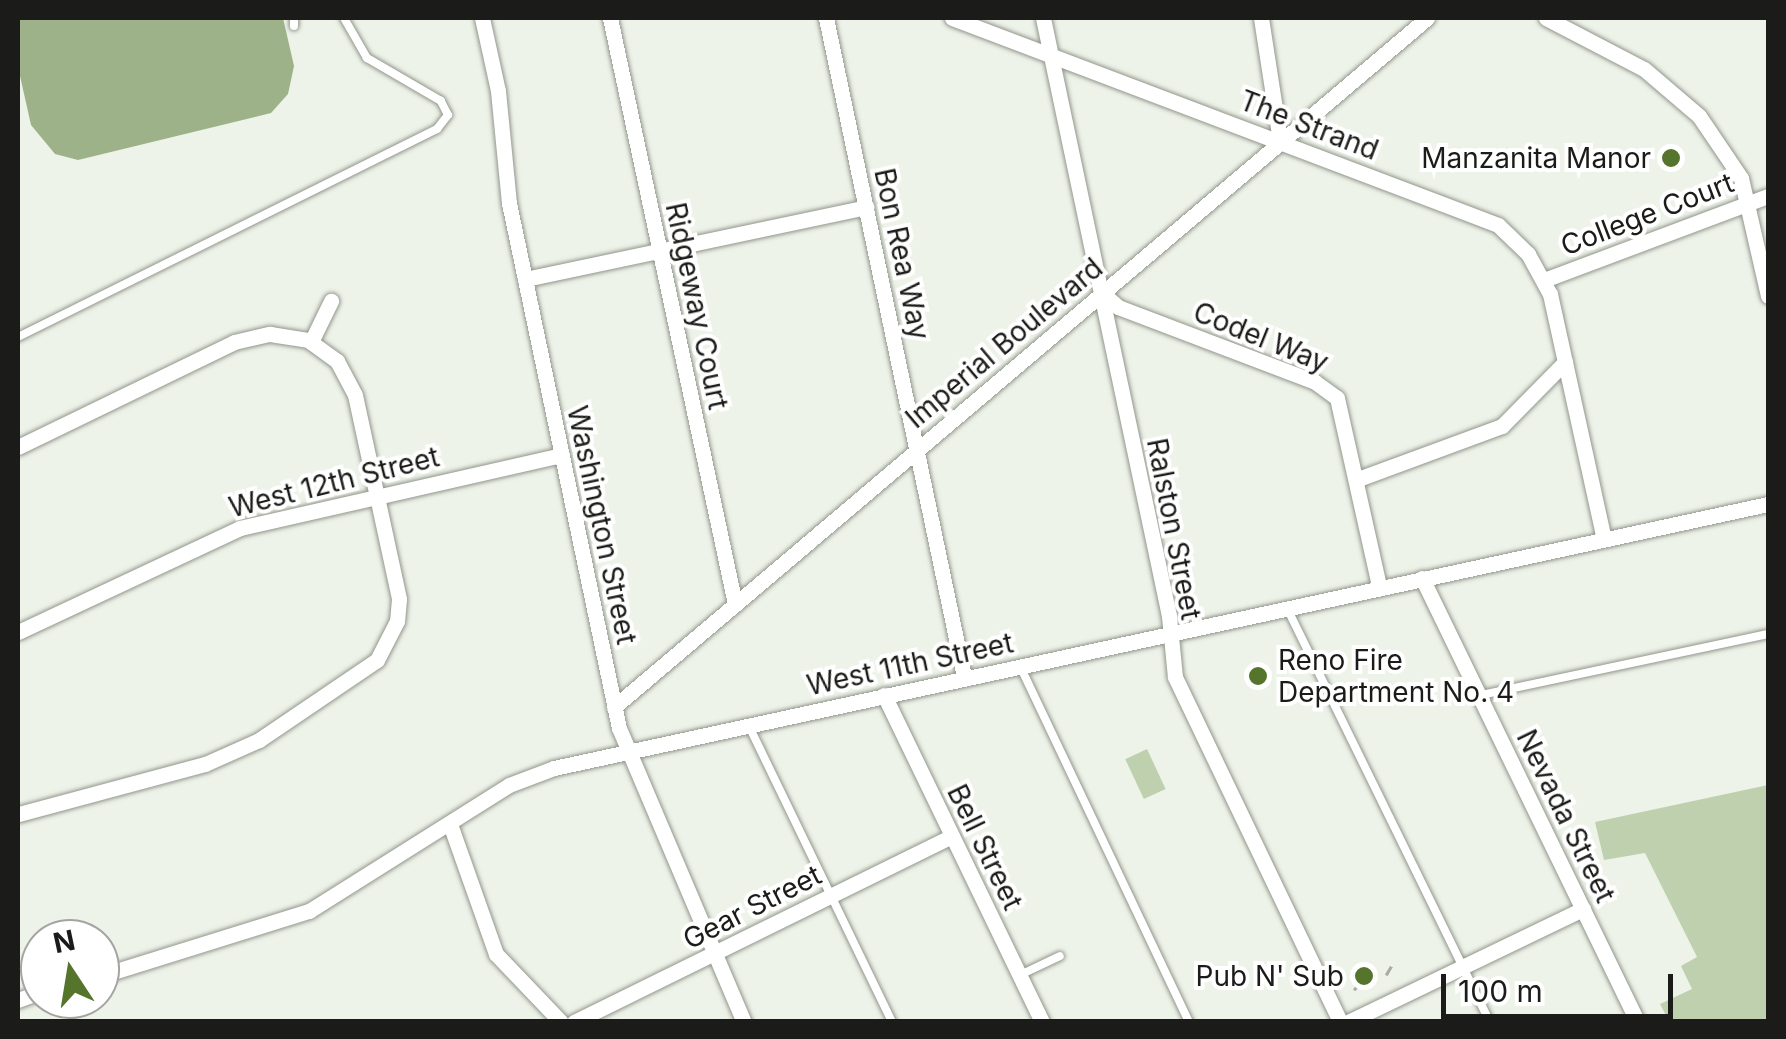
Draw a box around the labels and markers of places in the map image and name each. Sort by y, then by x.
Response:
place label: Manzanita Manor [1421,141,1651,175]
marker: Manzanita Manor [1660,147,1682,169]
place label: Reno Fire Department No. 4 [1278,643,1514,709]
marker: Reno Fire Department No. 4 [1247,665,1269,687]
place label: Pub N' Sub [1196,959,1344,993]
marker: Pub N' Sub [1353,965,1375,987]

